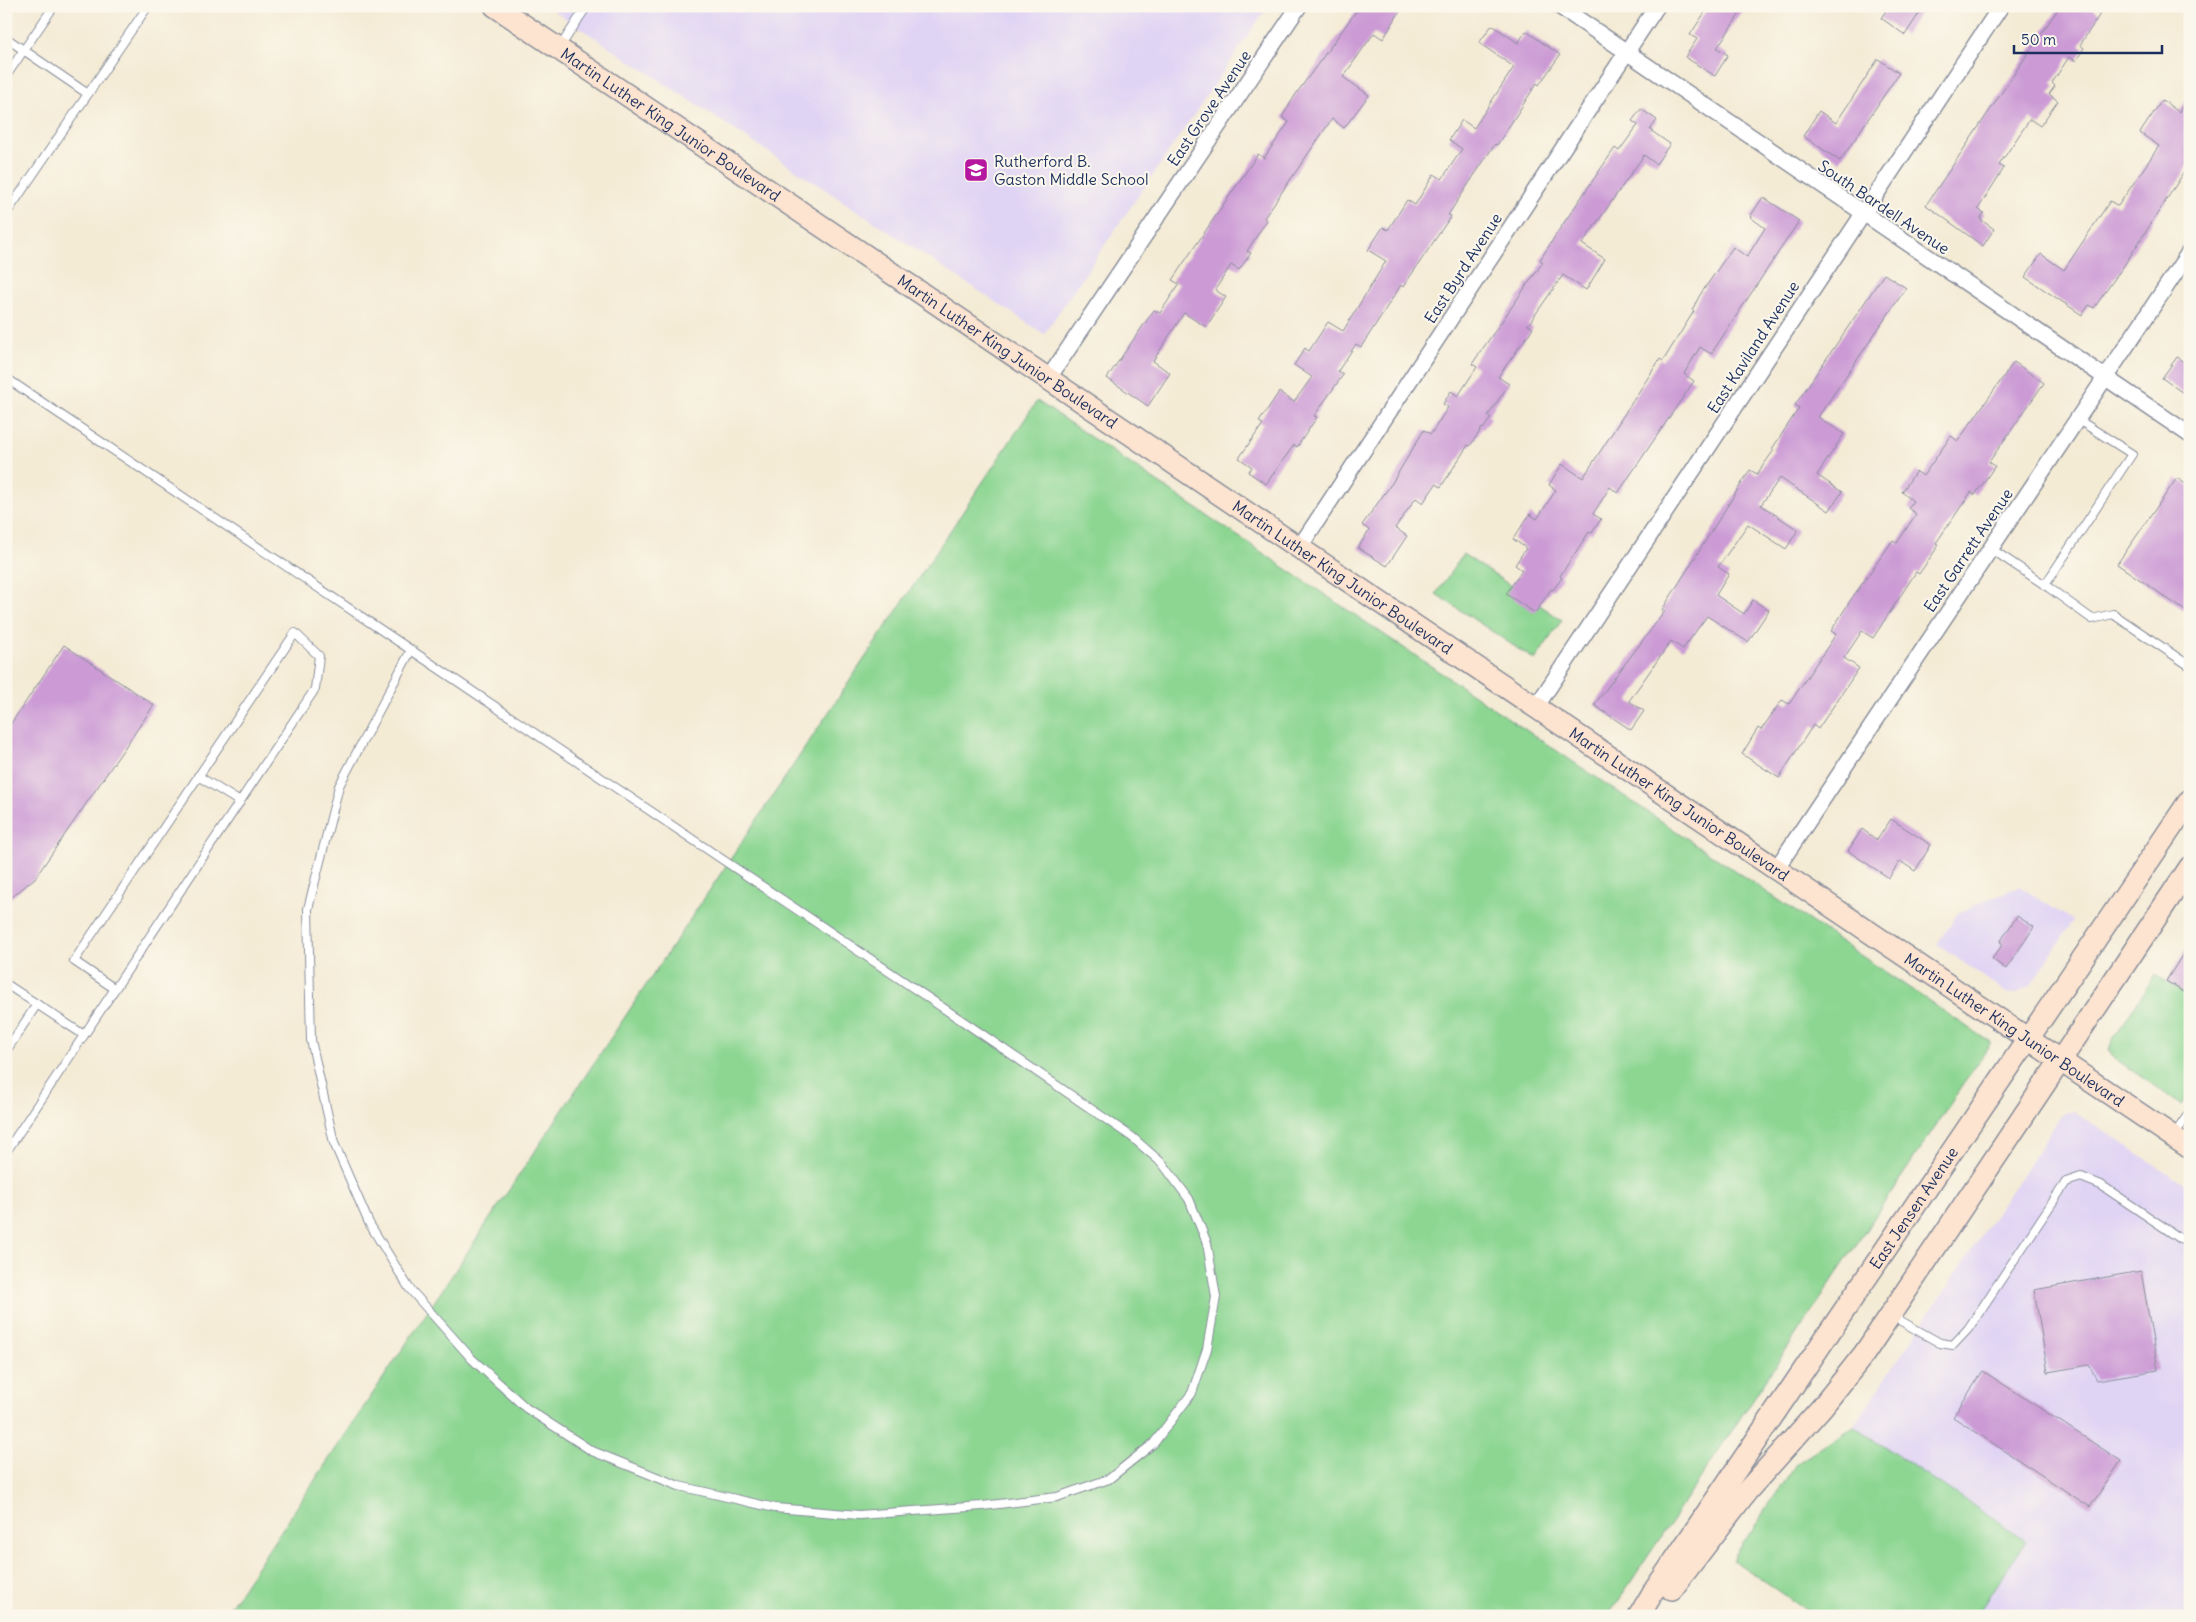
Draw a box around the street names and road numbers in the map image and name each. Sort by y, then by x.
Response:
street label: Martin Luther King Junior Boulevard [557,43,785,206]
street label: East Grove Avenue [1163,46,1255,170]
street label: South Bardell Avenue [1814,156,1954,258]
street label: East Byrd Avenue [1420,209,1506,327]
street label: Martin Luther King Junior Boulevard [894,270,1121,433]
street label: East Kaviland Avenue [1703,277,1803,417]
street label: East Garrett Avenue [1919,484,2017,616]
street label: Martin Luther King Junior Boulevard [1229,496,1456,658]
street label: Martin Luther King Junior Boulevard [1565,723,1793,885]
street label: Martin Luther King Junior Boulevard [1901,948,2128,1111]
street label: East Jensen Avenue [1865,1143,1962,1273]

